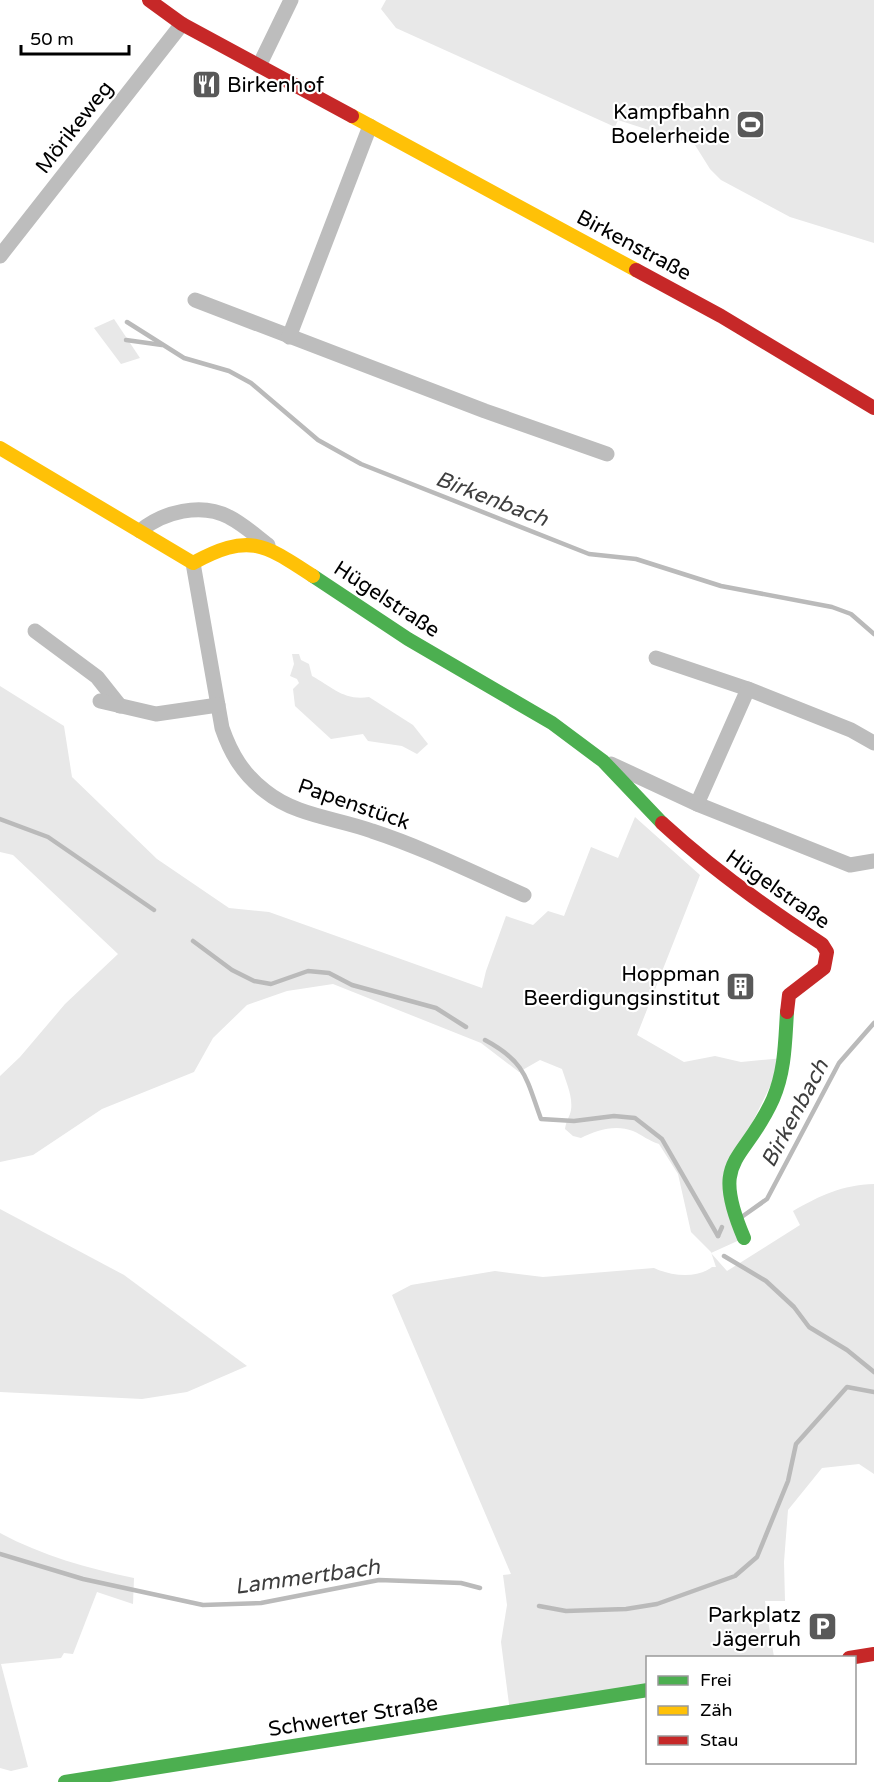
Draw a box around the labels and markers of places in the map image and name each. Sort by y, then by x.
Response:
restaurant icon: Birkenhof [190,69,222,101]
place label: Birkenhof [227,73,324,98]
place label: Kampfbahn Boelerheide [611,100,730,149]
sports icon: Kampfbahn Boelerheide [735,108,767,140]
place label: Hoppman Beerdigungsinstitut [523,962,720,1011]
building icon: Hoppman Beerdigungsinstitut [725,970,757,1002]
place label: Parkplatz Jägerruh [708,1603,801,1652]
parking icon: Parkplatz Jägerruh [806,1611,838,1643]

